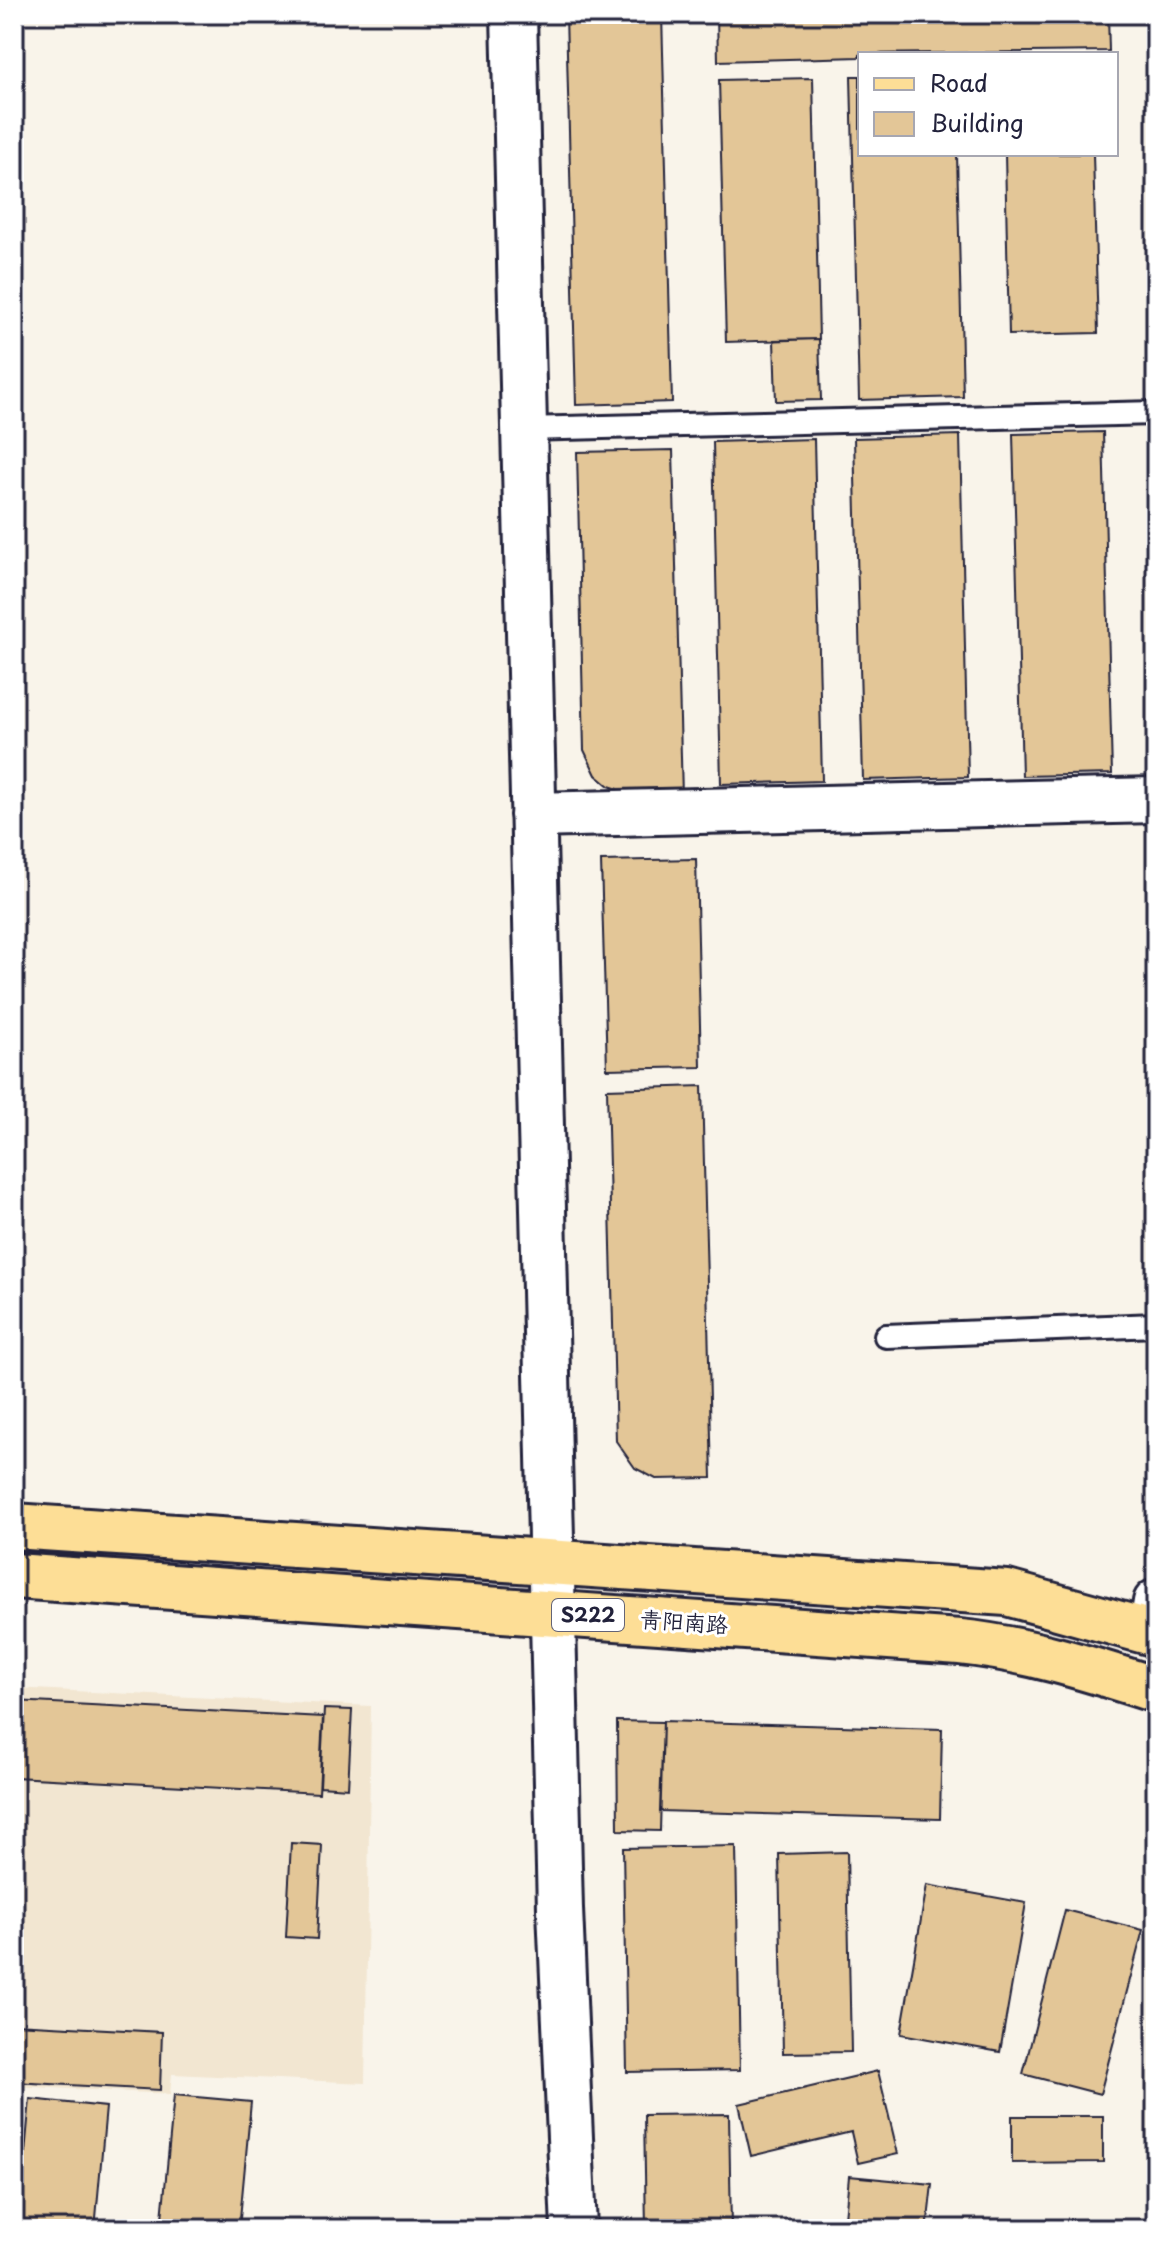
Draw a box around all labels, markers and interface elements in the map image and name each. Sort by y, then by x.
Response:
legend [858,52,1118,156]
text: Road [930,64,988,100]
text: Building [930,104,1024,140]
road number: S222 [552,1599,624,1631]
street label: 青阳南路 [639,1601,729,1640]

